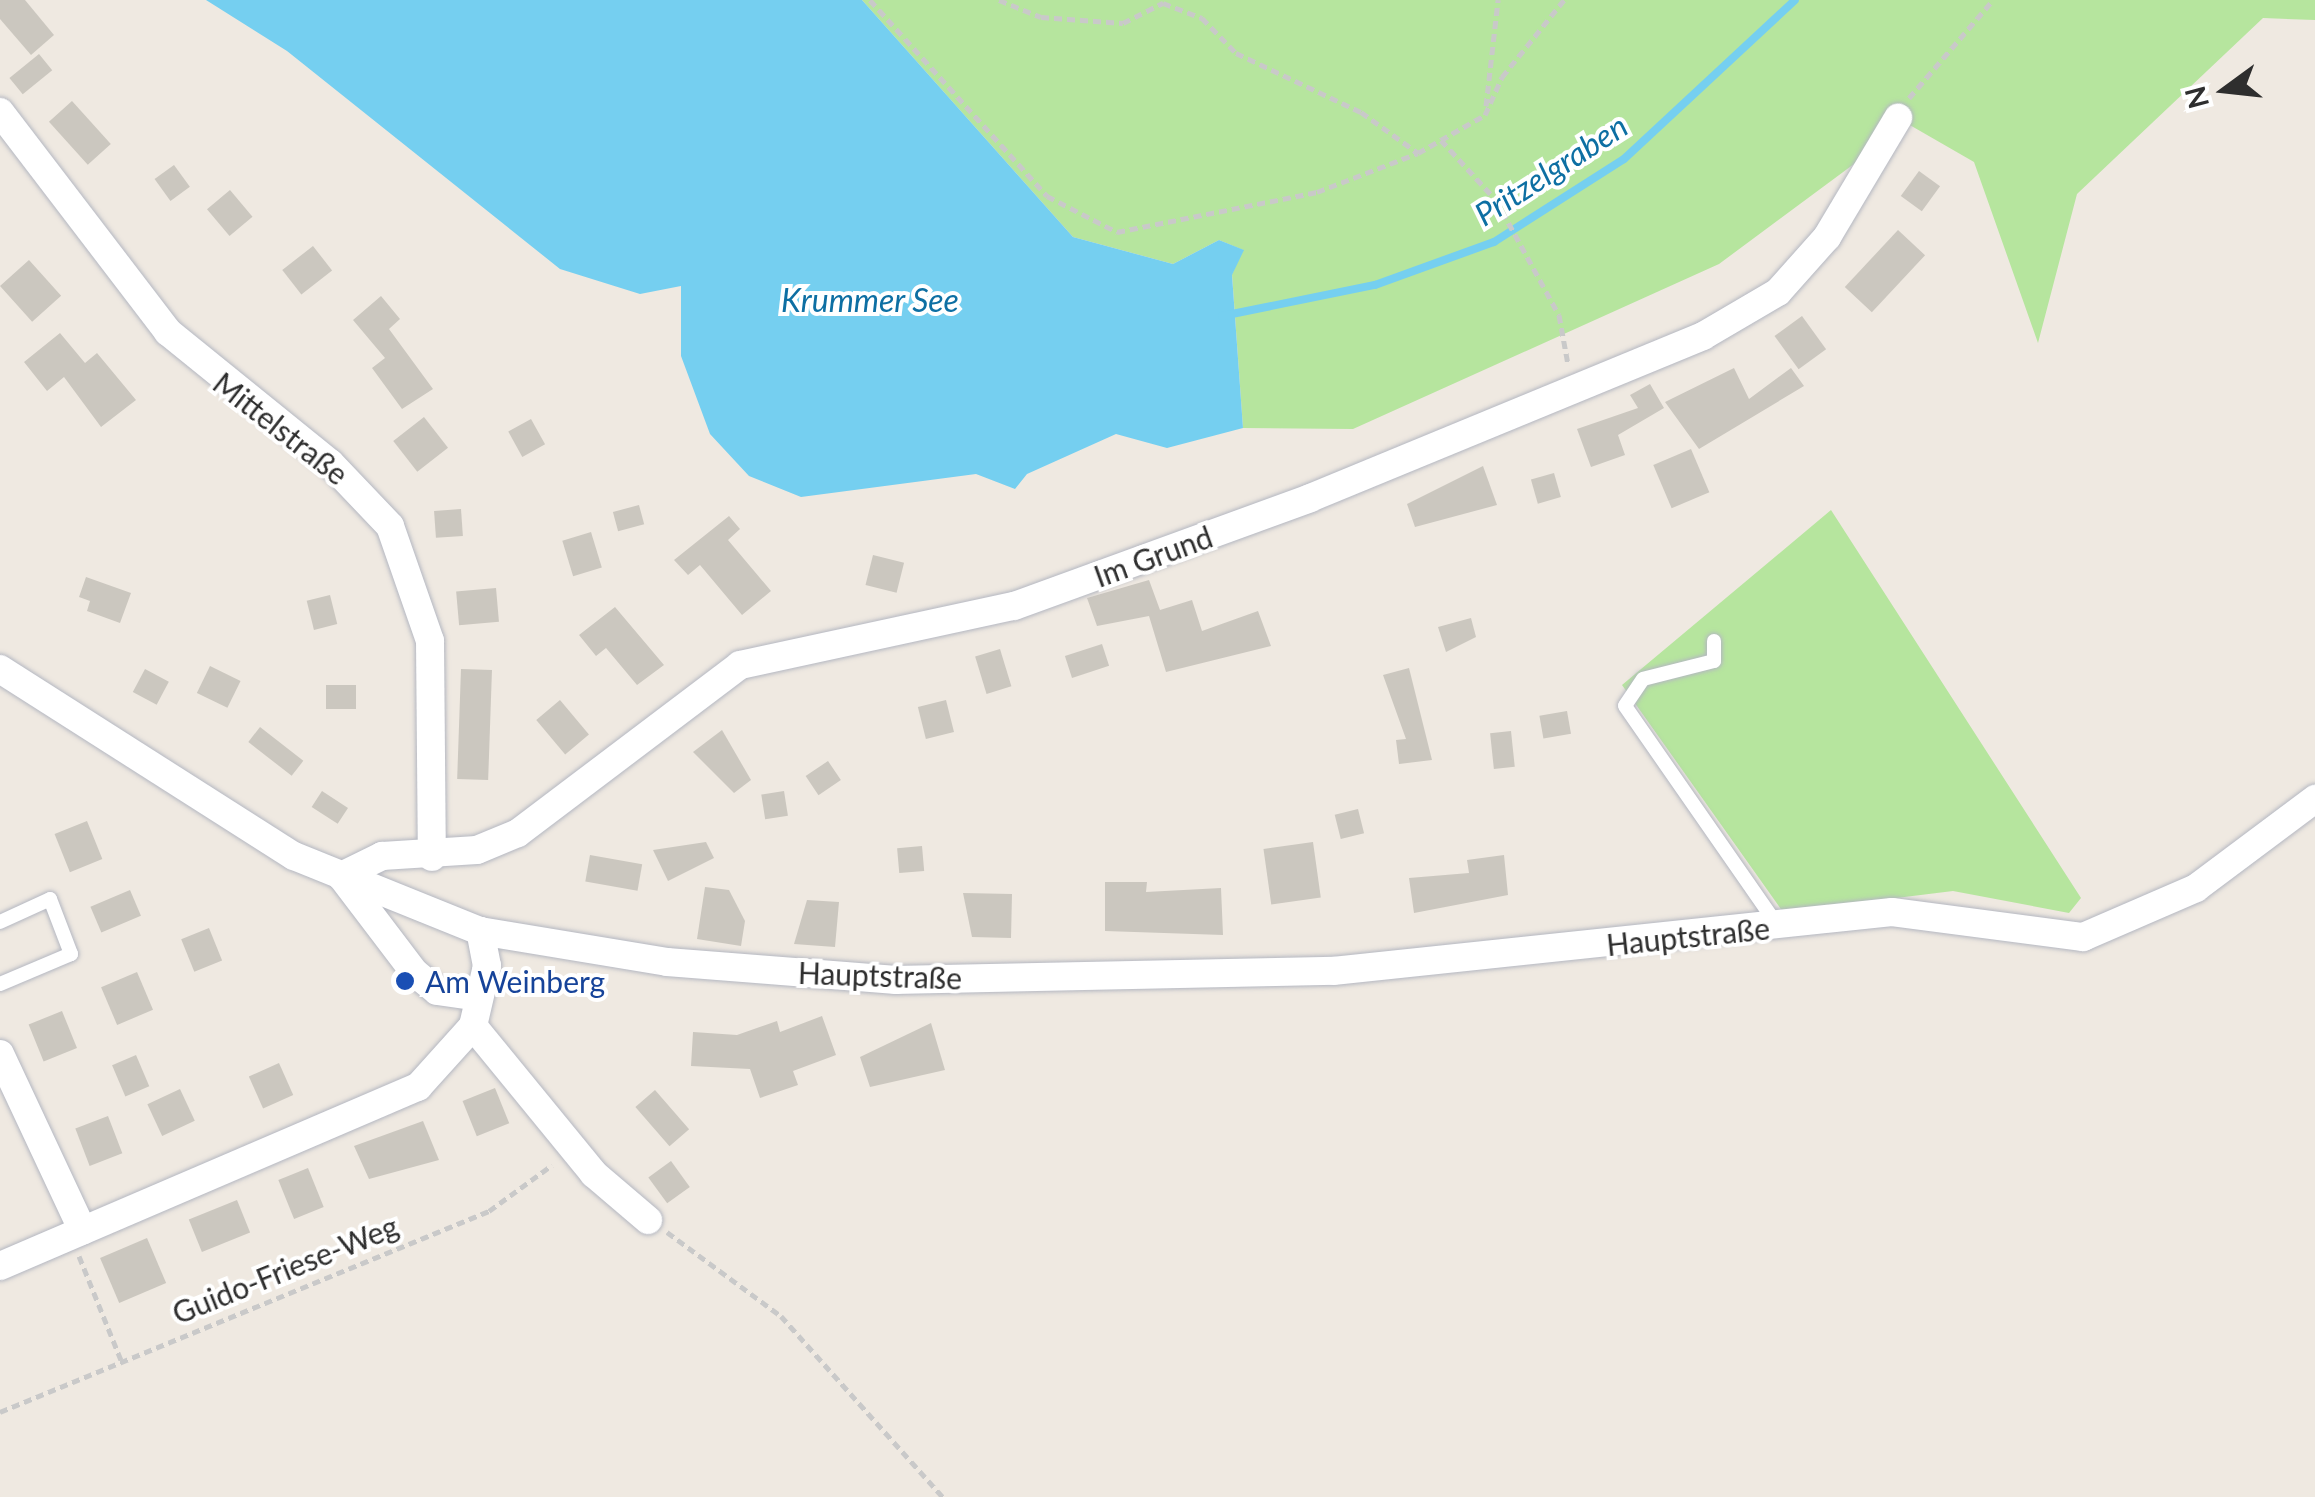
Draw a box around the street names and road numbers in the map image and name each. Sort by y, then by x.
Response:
street label: Mittelstraße [207,364,355,492]
street label: Im Grund [1089,518,1217,594]
street label: Hauptstraße [1605,910,1771,962]
street label: Hauptstraße [797,954,963,996]
street label: Guido-Friese-Weg [167,1207,403,1331]

